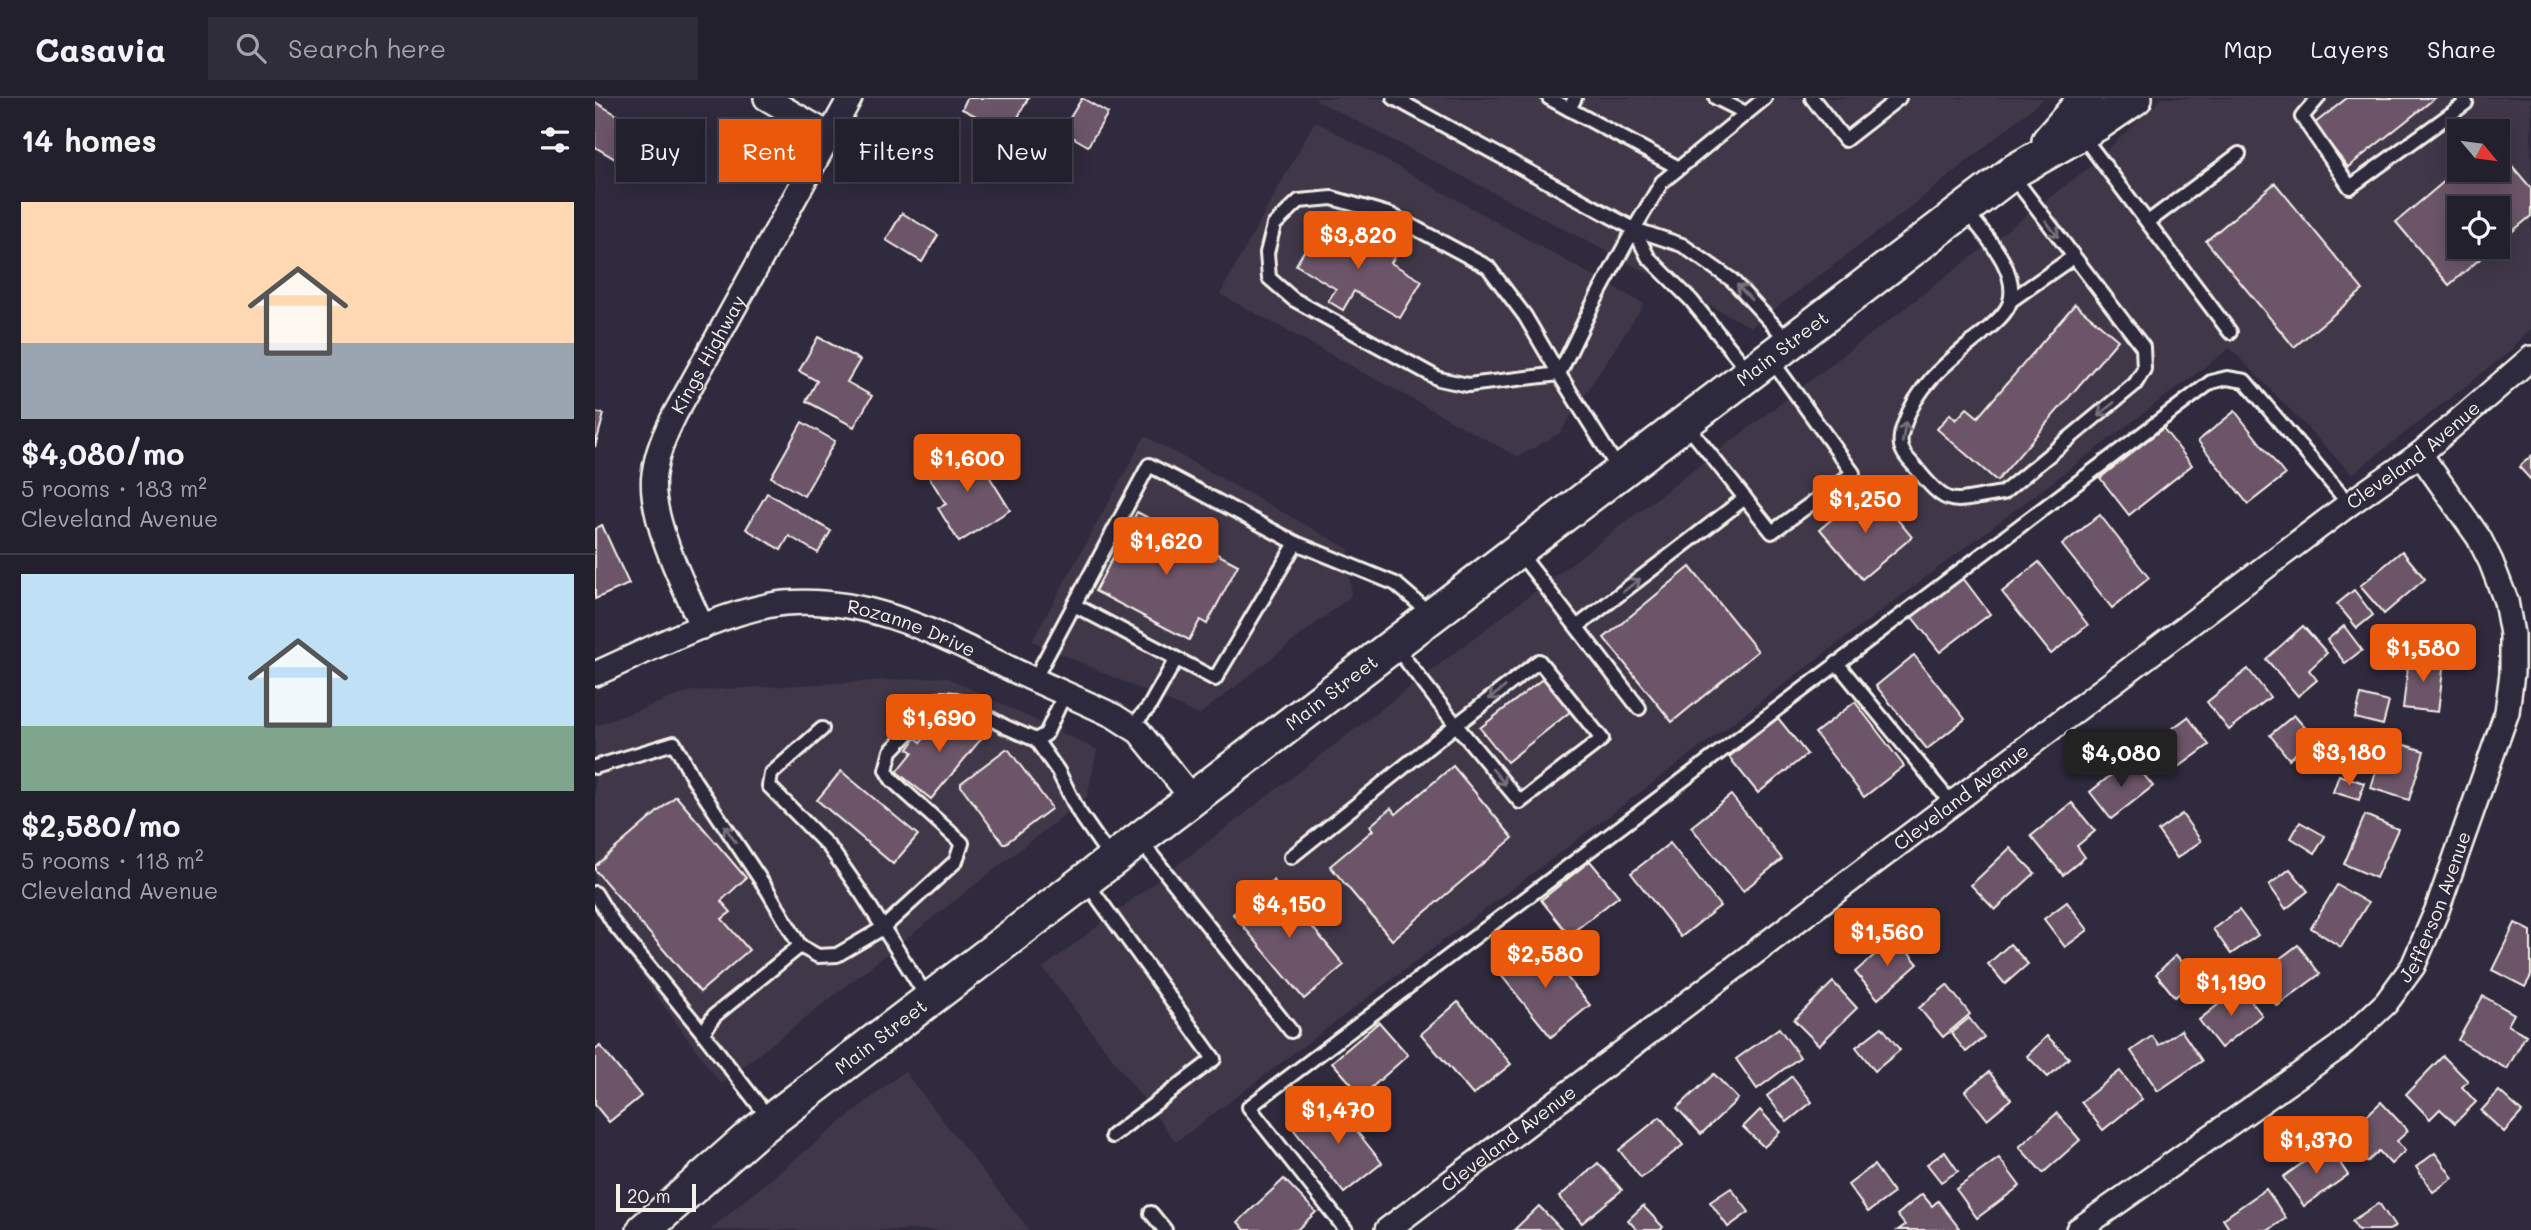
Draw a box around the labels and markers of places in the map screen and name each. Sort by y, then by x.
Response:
pin: $3,820 [1301,212,1415,271]
pin: $1,600 [910,434,1024,494]
pin: $1,250 [1808,476,1922,535]
pin: $1,620 [1109,518,1223,577]
pin: $1,580 [2366,624,2480,684]
pin: $1,690 [882,694,996,754]
pin: $3,180 [2292,728,2406,788]
pin: $4,080 [2064,730,2178,789]
pin: $4,150 [1232,880,1346,940]
pin: $1,560 [1830,908,1944,968]
pin: $2,580 [1488,930,1602,990]
pin: $1,190 [2174,958,2288,1018]
pin: $1,470 [1281,1086,1395,1146]
pin: $1,370 [2259,1116,2373,1176]

